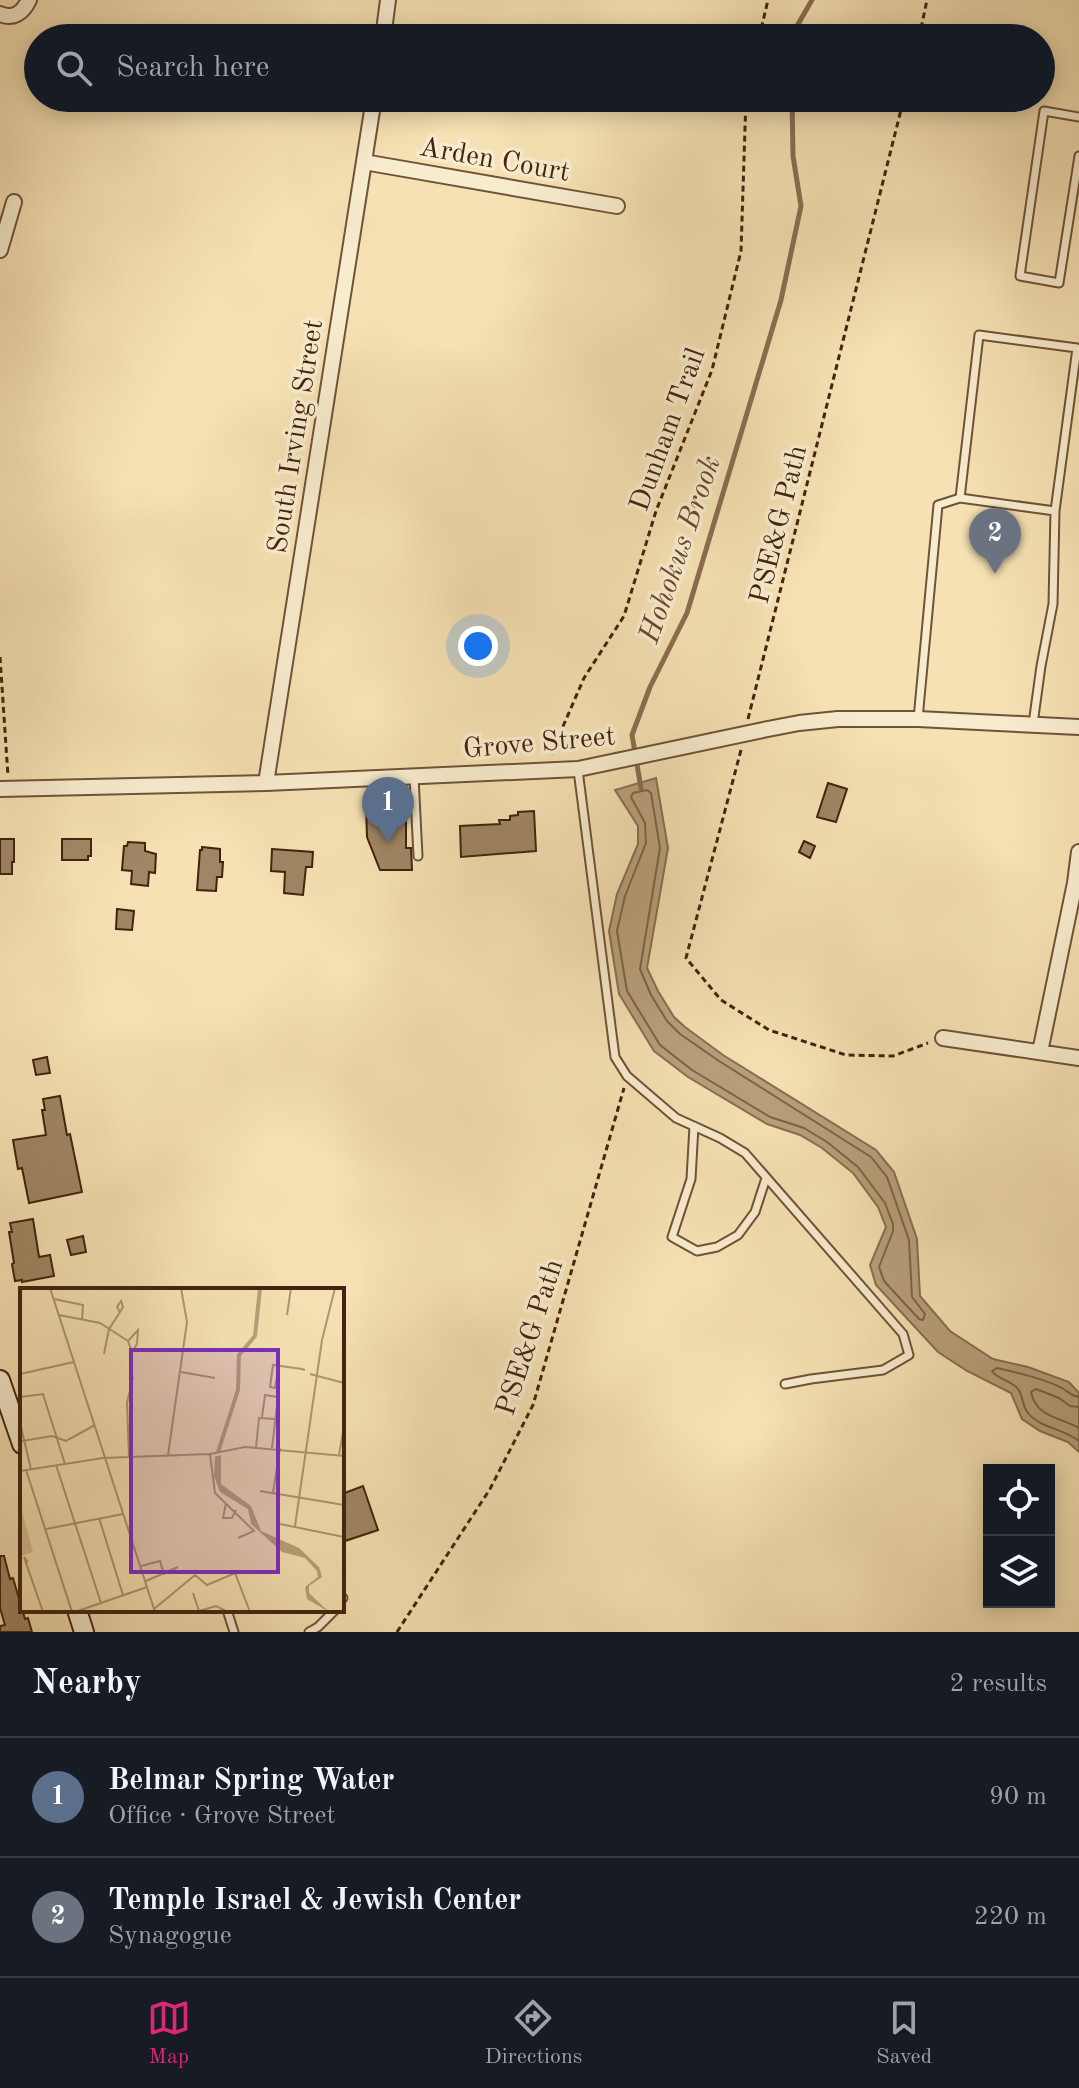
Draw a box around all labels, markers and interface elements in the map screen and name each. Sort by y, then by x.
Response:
search box [24,24,1055,112]
icon: search [52,46,96,90]
text: Search here [116,53,270,83]
street label: Arden Court [417,134,572,188]
street label: South Irving Street [265,318,329,555]
street label: Dunham Trail [626,345,711,515]
street label: PSE&G Path [747,443,813,607]
water label: Hohokus Brook [634,452,727,648]
pin: 2 [969,508,1021,574]
your location [458,626,498,666]
street label: Grove Street [462,723,617,765]
pin: 1 [362,777,414,843]
street label: PSE&G Path [492,1256,569,1419]
inset map [20,1288,344,1612]
map controls [983,1464,1055,1608]
button: locate [983,1464,1055,1536]
button: layers [983,1536,1055,1608]
text: Nearby [32,1667,142,1701]
text: 2 results [949,1671,1047,1697]
text: Belmar Spring Water [108,1766,395,1796]
text: 1 [50,1784,66,1810]
text: 90 m [989,1784,1047,1810]
text: Office · Grove Street [108,1803,336,1829]
text: Temple Israel & Jewish Center [108,1886,521,1916]
text: 2 [50,1904,66,1930]
text: 220 m [974,1904,1047,1930]
text: Synagogue [108,1923,232,1949]
tab: Map [147,1996,191,2071]
tab: Directions [485,1996,582,2071]
tab: Saved [876,1996,932,2071]

